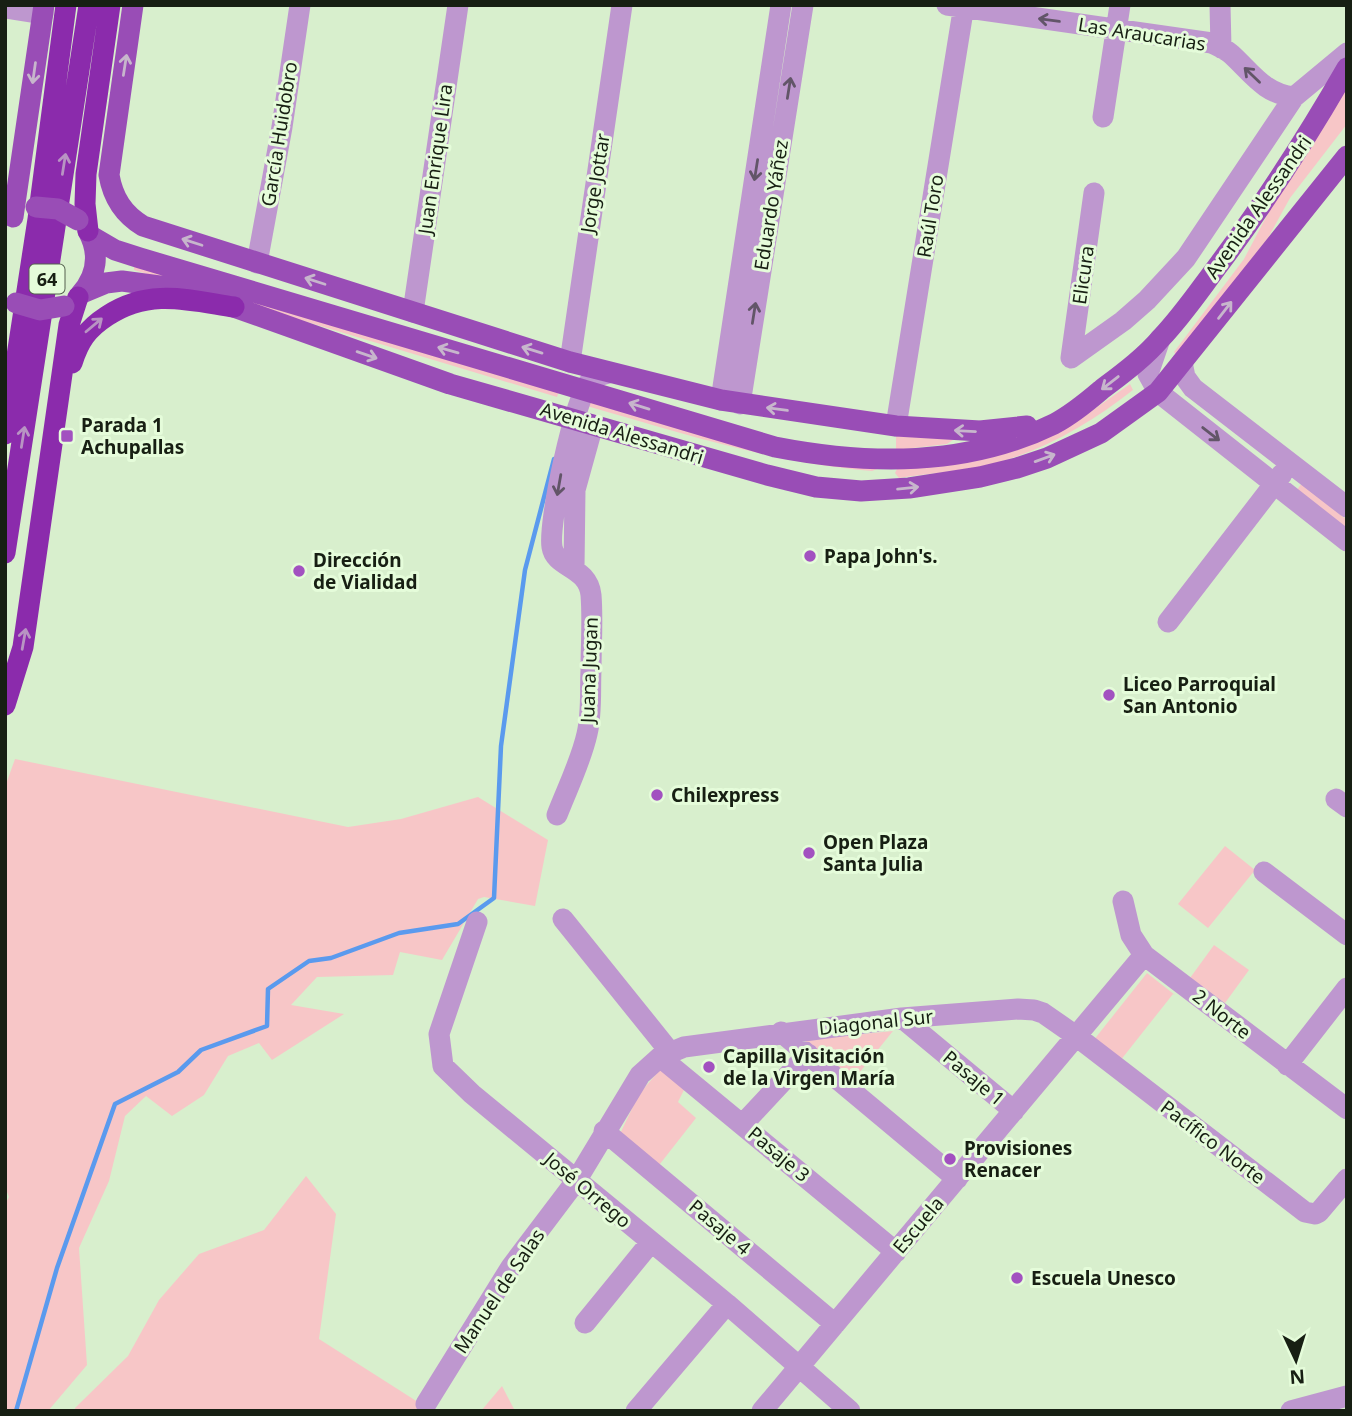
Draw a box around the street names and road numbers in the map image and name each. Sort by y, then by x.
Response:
street label: Las Araucarias [1076,11,1208,57]
street label: García Huidobro [255,60,303,208]
street label: Juan Enrique Lira [411,82,458,238]
street label: Avenida Alessandri [1199,130,1317,284]
street label: Jorge Jottar [574,131,616,237]
street label: Eduardo Yáñez [748,138,794,272]
street label: Raúl Toro [911,173,949,259]
street label: Elicura [1066,244,1100,306]
road number: 64 [30,264,64,293]
street label: Avenida Alessandri [537,396,707,470]
street label: Juana Jugan [574,617,604,725]
street label: 2 Norte [1188,983,1256,1045]
street label: Diagonal Sur [818,1003,935,1041]
street label: Pasaje 1 [938,1044,1010,1112]
street label: Pacífico Norte [1155,1094,1271,1190]
street label: Pasaje 3 [743,1120,815,1188]
street label: José Orrego [538,1145,637,1234]
street label: Escuela [887,1191,949,1259]
street label: Pasaje 4 [684,1193,757,1261]
street label: Manuel de Salas [448,1224,550,1358]

